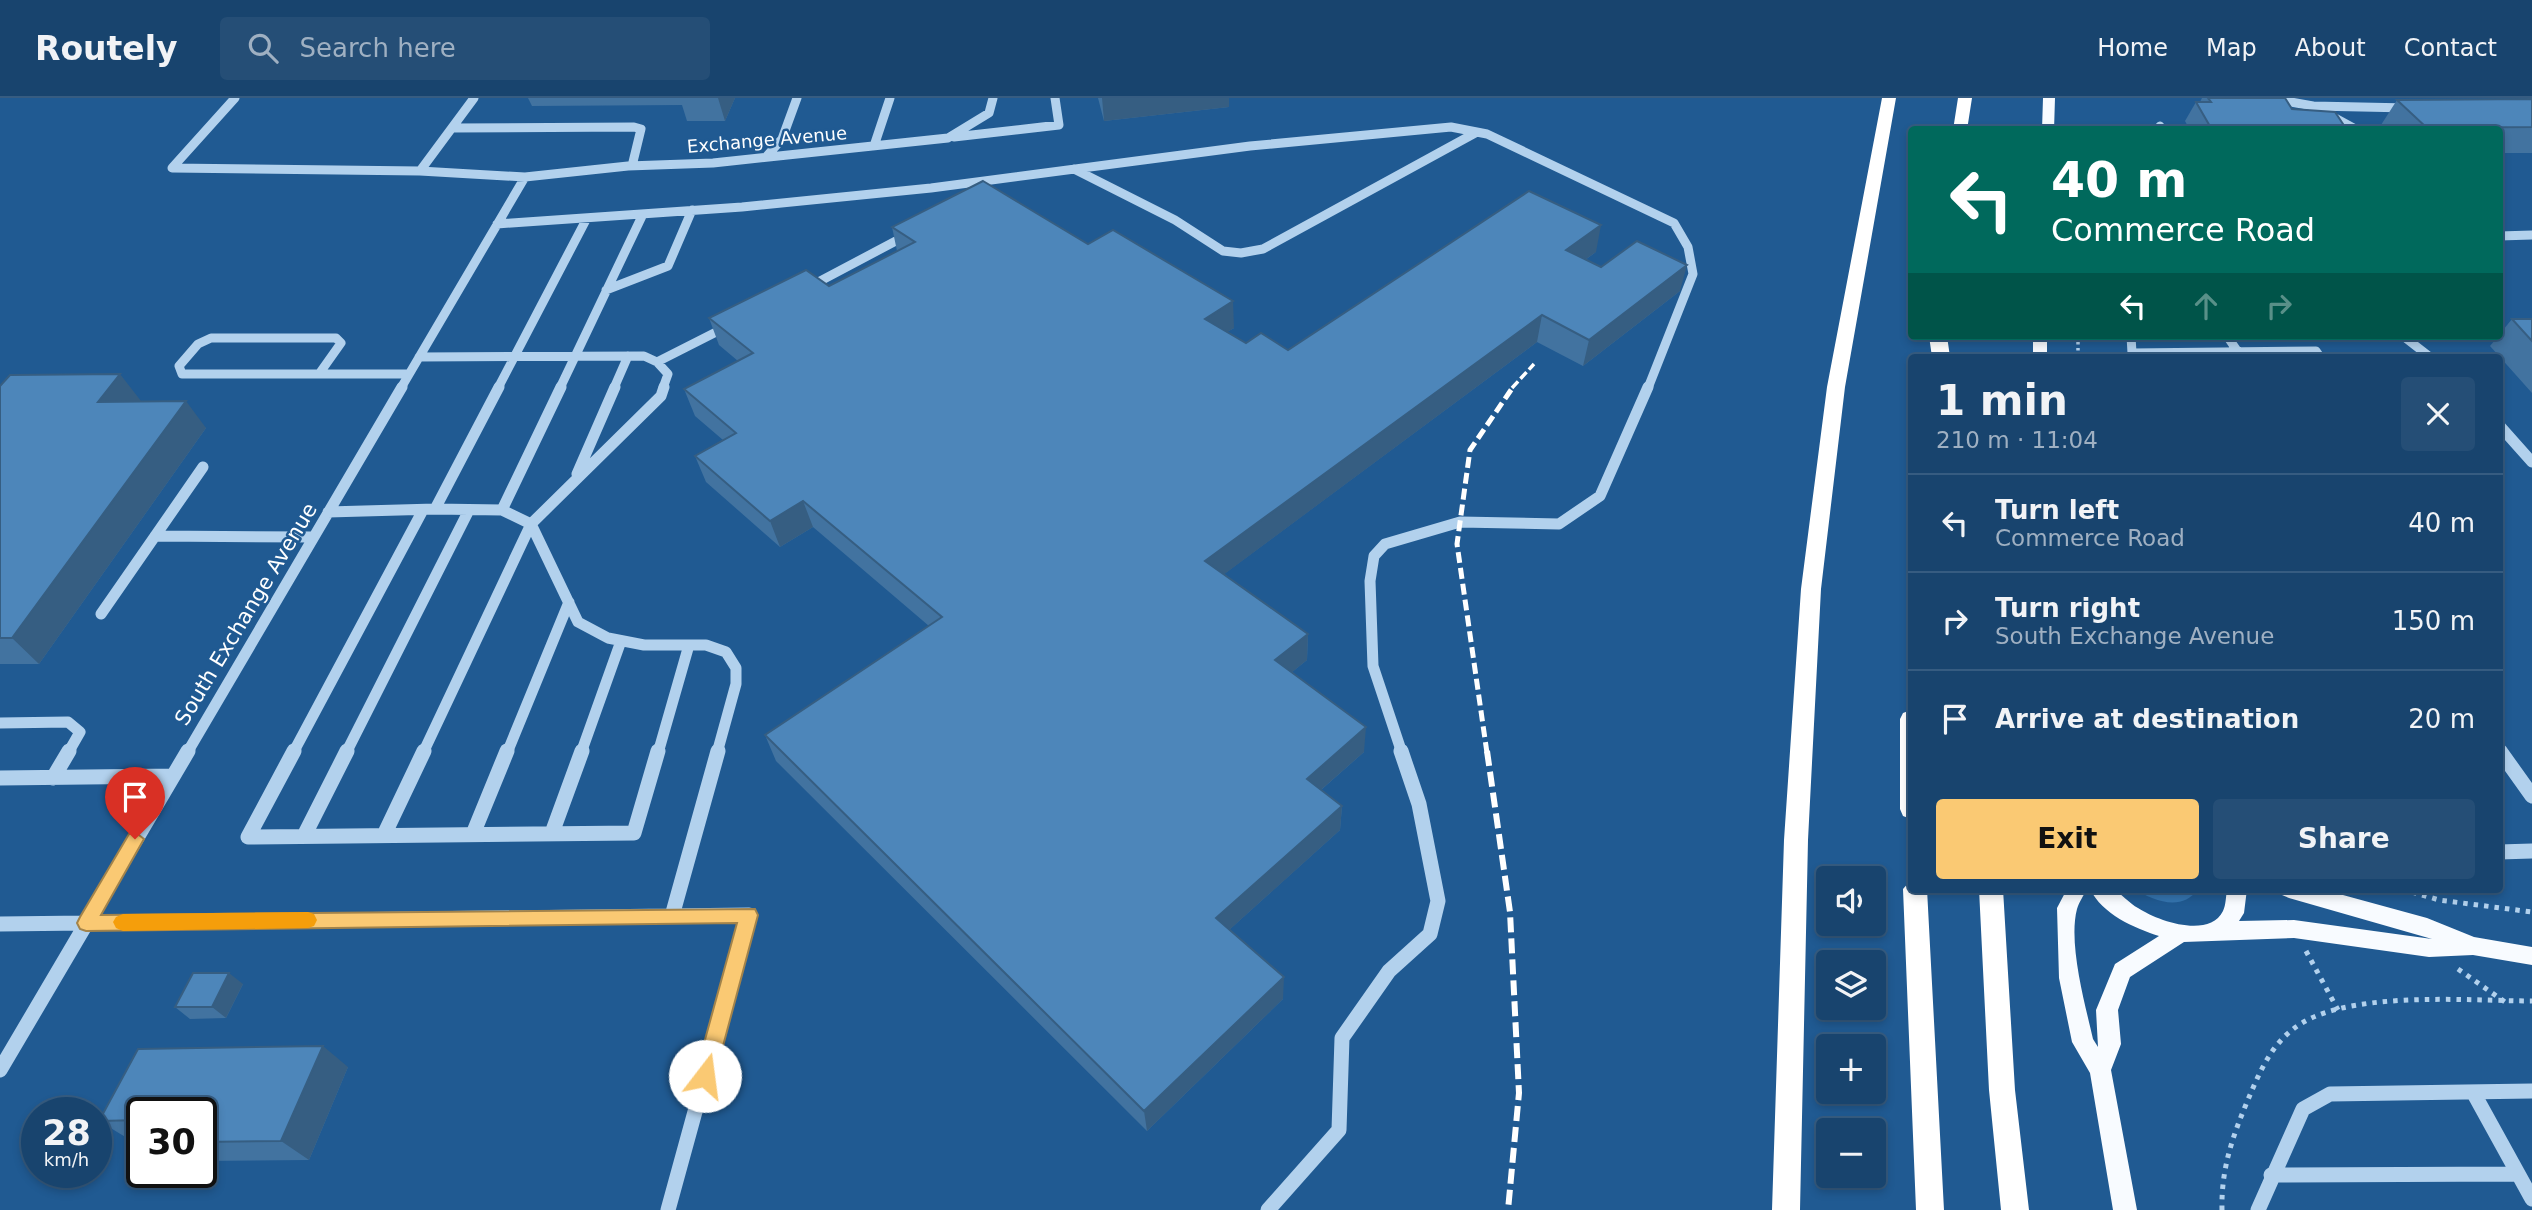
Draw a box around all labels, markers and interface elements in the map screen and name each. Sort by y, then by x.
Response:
search box [220,17,710,80]
text: Routely [35,29,178,68]
icon: search [244,29,282,67]
text: Search here [300,33,456,63]
text: Home [2097,34,2168,62]
text: Map [2206,34,2257,62]
text: About [2295,34,2366,62]
text: Contact [2404,34,2497,62]
street label: Exchange Avenue [686,122,848,157]
text: 40 m [2051,152,2187,209]
icon: left [1936,154,2027,245]
text: Commerce Road [2051,211,2315,249]
icon: left [2114,287,2152,325]
icon: ahead [2187,287,2225,325]
icon: right [2260,287,2298,325]
text: 1 min [1936,376,2068,425]
button: close [2401,377,2475,451]
text: 210 m · 11:04 [1936,427,2098,453]
text: Turn left [1995,495,2119,525]
street label: South Exchange Avenue [170,499,322,729]
icon: left [1936,504,1974,542]
text: 40 m [2408,508,2475,538]
text: Commerce Road [1995,525,2185,551]
text: Turn right [1995,593,2140,623]
icon: right [1936,602,1974,640]
text: 150 m [2392,606,2475,636]
text: South Exchange Avenue [1995,623,2274,649]
icon: arrive [1936,700,1974,738]
text: Arrive at destination [1995,704,2299,734]
text: 20 m [2408,704,2475,734]
pin [105,767,165,839]
icon: arrive [116,778,154,816]
button: Exit [1936,799,2199,879]
button: Share [2213,799,2475,879]
map controls [1816,866,1886,1188]
button: sound [1816,866,1886,936]
button: layers [1816,950,1886,1020]
button: + [1816,1034,1886,1104]
position arrow [668,1039,742,1113]
speed limit sign: 30 [126,1097,217,1188]
text: 28 [42,1113,91,1153]
button: − [1816,1118,1886,1188]
text: km/h [44,1149,89,1170]

